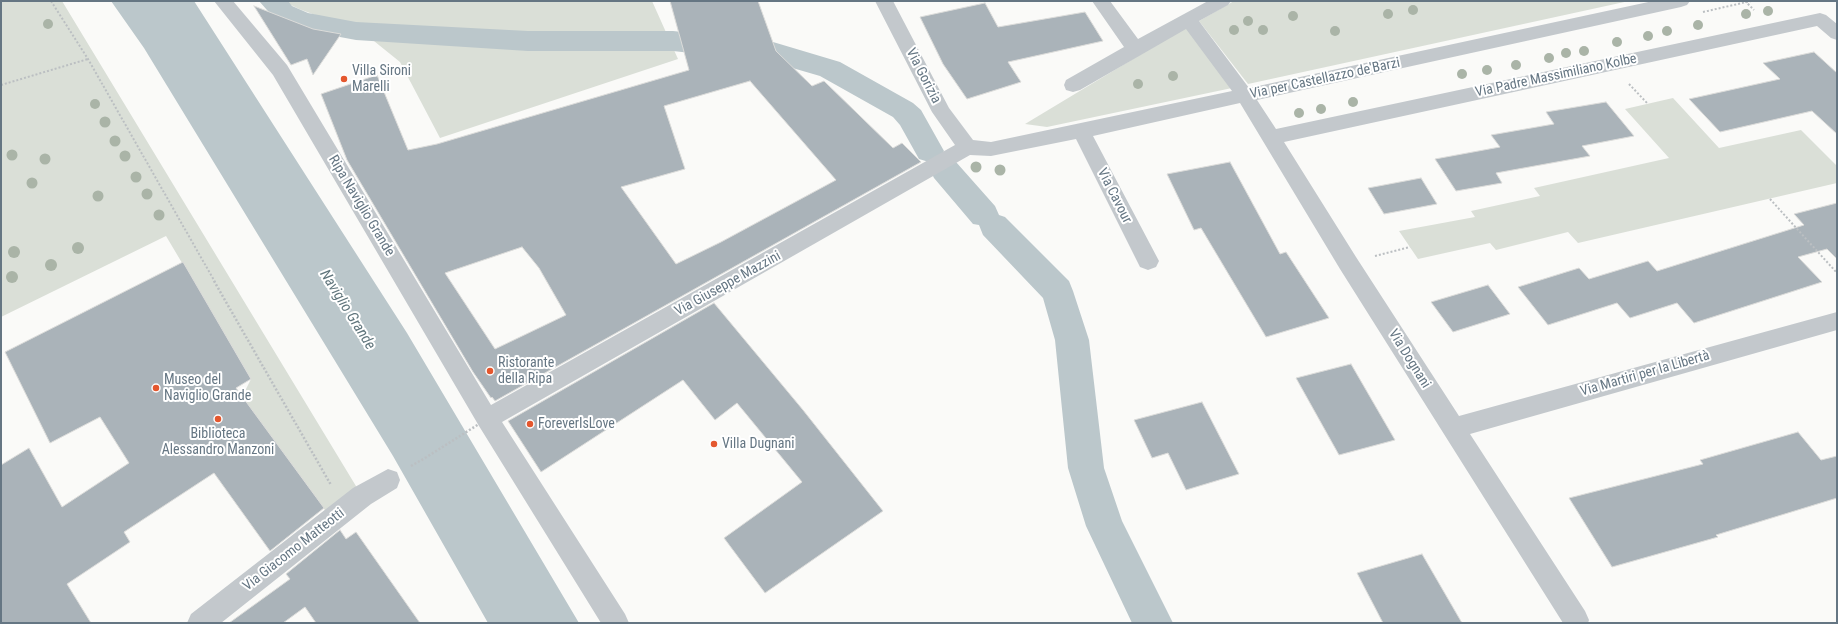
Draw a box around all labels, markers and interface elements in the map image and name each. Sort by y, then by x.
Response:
street label: Via Gorizia [902,46,944,106]
street label: Via Padre Massimiliano Kolbe [1474,51,1638,101]
street label: Via per Castellazzo de'Barzi [1248,55,1402,103]
place label: Villa Sironi Marelli [352,63,411,96]
marker: Villa Sironi Marelli [339,74,349,84]
street label: Ripa Naviglio Grande [324,152,398,260]
street label: Via Cavour [1093,166,1135,226]
street label: Via Giuseppe Mazzini [672,248,784,320]
water label: Naviglio Grande [315,267,379,353]
street label: Via Dognani [1384,326,1434,392]
street label: Via Martiri per la Libertà [1578,347,1712,401]
place label: Ristorante della Ripa [498,355,554,388]
marker: Ristorante della Ripa [485,366,495,376]
place label: Museo del Naviglio Grande [164,372,251,404]
marker: Museo del Naviglio Grande [151,383,161,393]
marker: Biblioteca Alessandro Manzoni [213,414,223,424]
place label: ForeverIsLove [538,416,615,432]
marker: ForeverIsLove [525,419,535,429]
place label: Biblioteca Alessandro Manzoni [162,426,274,458]
place label: Villa Dugnani [722,436,795,452]
marker: Villa Dugnani [709,439,719,449]
street label: Via Giacomo Matteotti [240,505,348,595]

